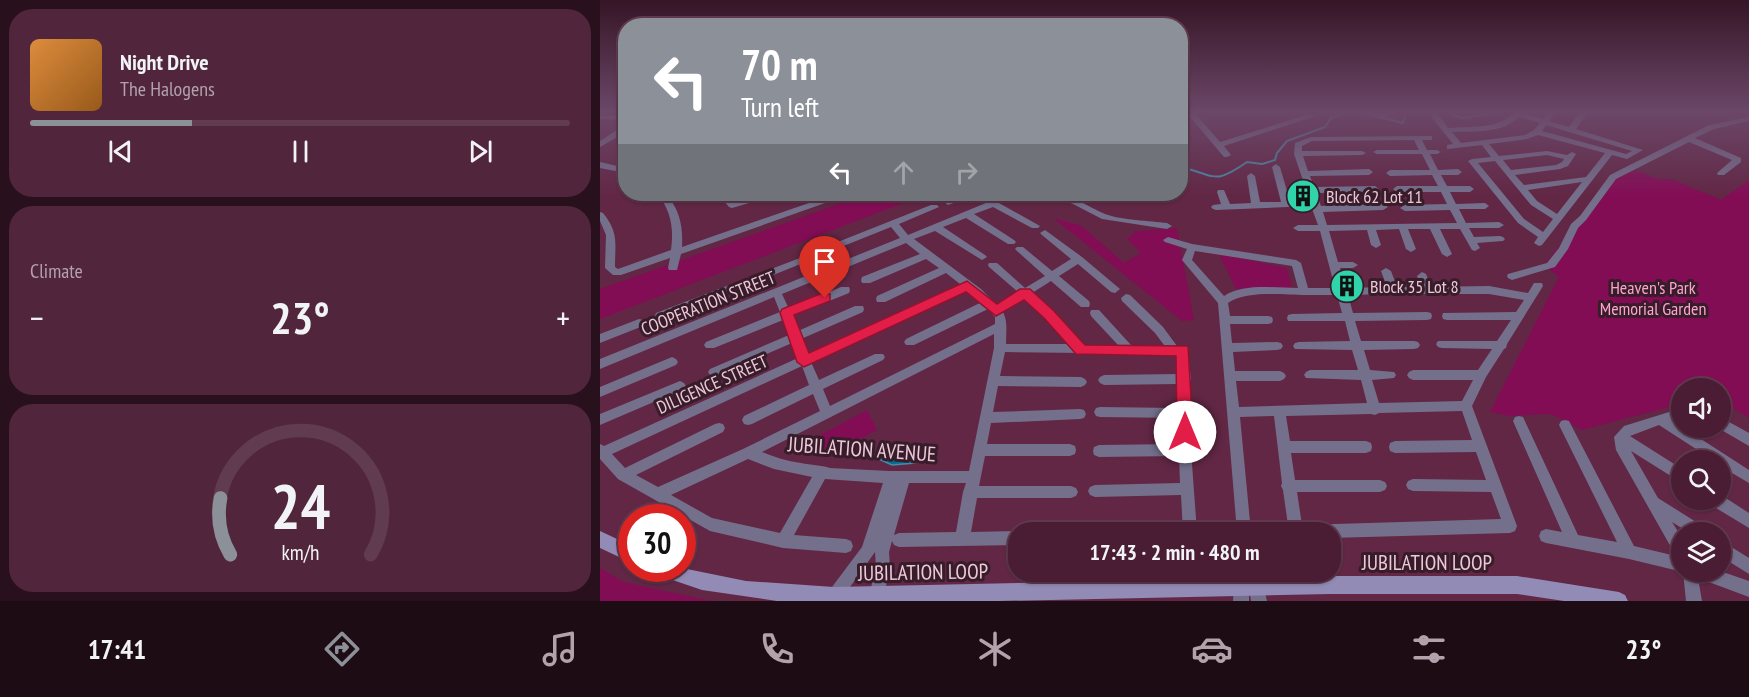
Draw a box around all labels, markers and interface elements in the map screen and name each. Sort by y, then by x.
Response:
text: 70 m [741,37,818,92]
icon: left [642,42,720,120]
text: Night Drive [120,48,209,76]
text: The Halogens [120,76,215,102]
text: Turn left [741,90,819,124]
icon: previous [104,135,137,168]
icon: pause [284,135,317,168]
icon: next [464,135,497,168]
icon: left [824,156,857,189]
icon: ahead [887,156,920,189]
icon: right [950,156,983,189]
building icon: Block 62 Lot 11 [1285,178,1321,214]
place label: Block 62 Lot 11 [1326,185,1423,208]
pin [799,236,850,298]
icon: arrive [808,245,841,278]
text: Climate [30,258,83,284]
street label: COOPERATION STREET [638,266,778,340]
building icon: Block 35 Lot 8 [1329,268,1365,304]
place label: Block 35 Lot 8 [1370,275,1459,298]
park label: Heaven's Park Memorial Garden [1600,276,1706,320]
text: 23° [270,288,330,346]
text: − [30,296,44,339]
text: + [556,296,570,339]
street label: DILIGENCE STREET [653,349,771,419]
map controls [1671,378,1731,582]
button: sound [1671,378,1731,438]
position arrow [1153,400,1217,464]
street label: JUBILATION AVENUE [786,430,937,468]
button: search [1671,450,1731,510]
text: 24 [270,465,330,546]
speed limit sign: 30 [618,504,696,582]
button: layers [1671,522,1731,582]
text: km/h [281,538,319,566]
text: 17:43 · 2 min · 480 m [1089,538,1260,566]
street label: JUBILATION LOOP [1361,549,1492,576]
street label: JUBILATION LOOP [857,557,988,587]
icon: directions [321,628,363,670]
icon: music [539,628,581,670]
icon: phone [756,628,798,670]
icon: climate [974,628,1016,670]
icon: car [1191,628,1233,670]
icon: filters [1408,628,1450,670]
text: 17:41 [88,632,146,666]
text: 23° [1626,632,1661,666]

